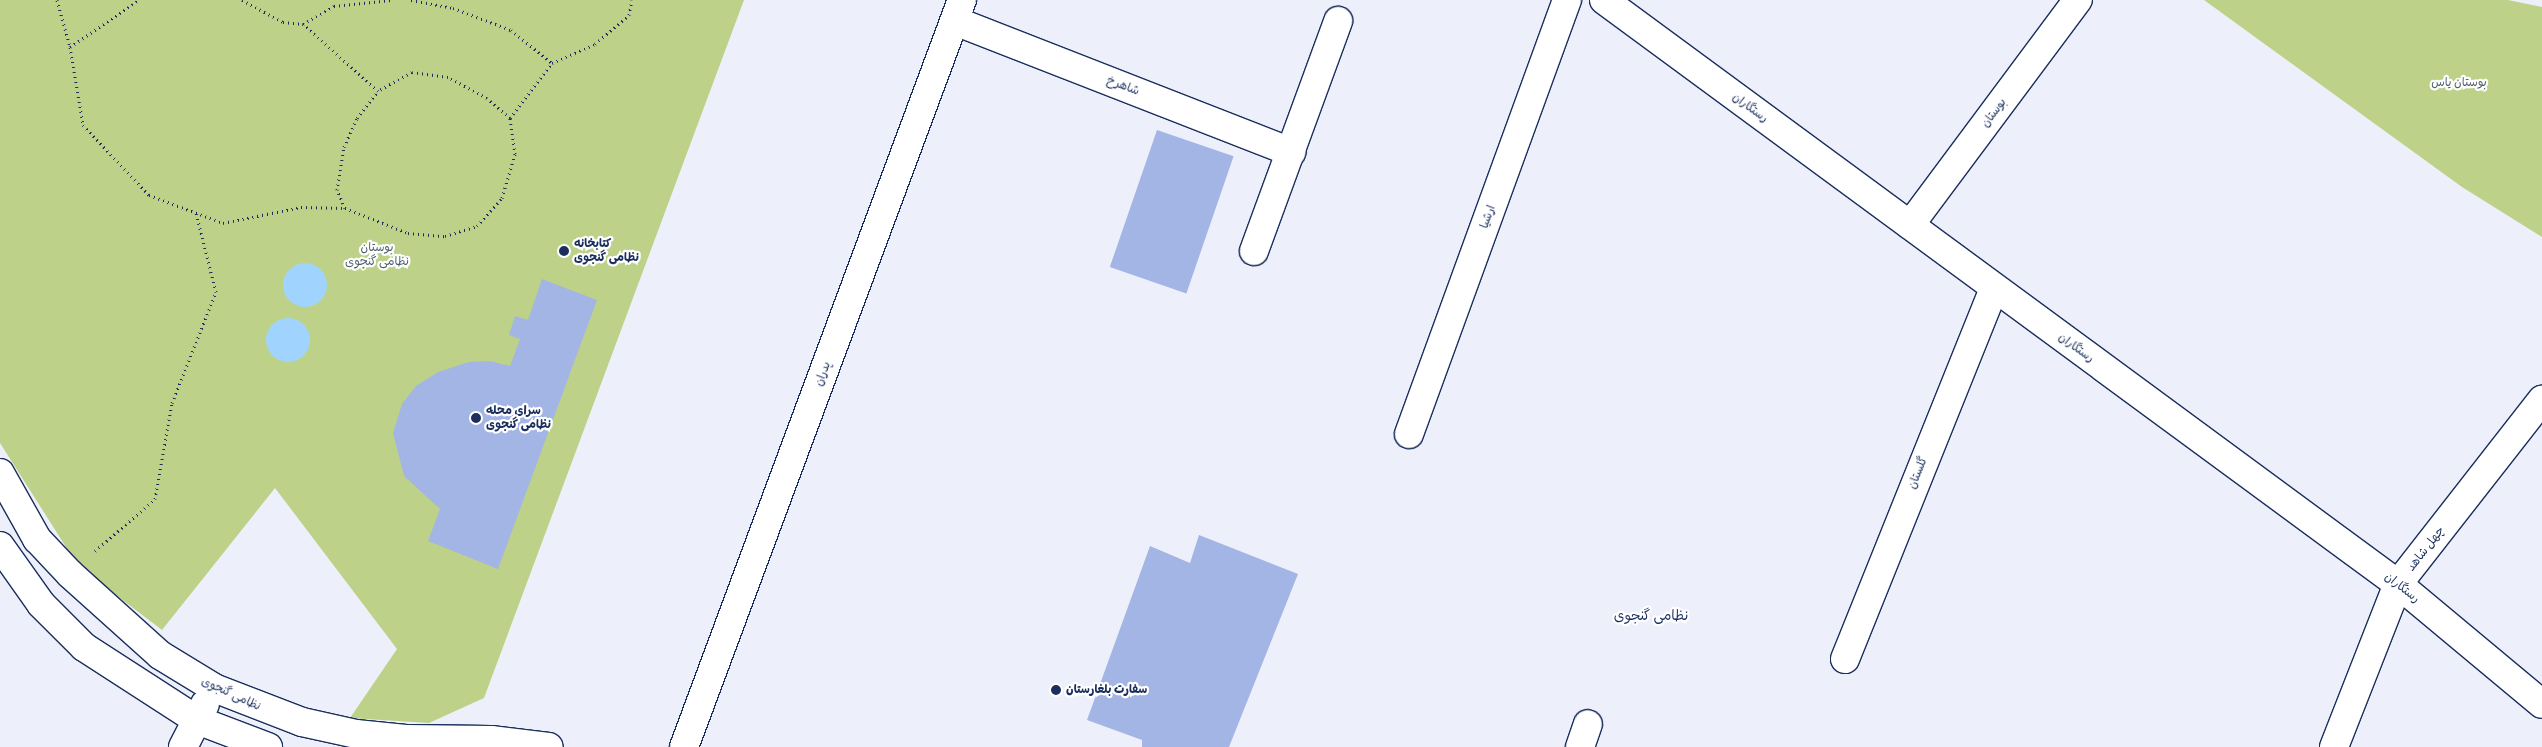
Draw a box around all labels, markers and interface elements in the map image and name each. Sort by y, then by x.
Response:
street label: شاهرخ [1105,73,1141,99]
park label: بوستان یاس [2431,76,2487,90]
street label: رستگاران [1729,90,1771,126]
street label: بوستان [1978,96,2010,130]
street label: ارشیا [1477,203,1499,231]
place label: كتابخانه نظامی گنجوی [574,237,639,265]
park label: بوستان نظامی گنجوی [345,241,409,269]
marker: كتابخانه نظامی گنجوی [558,245,570,257]
street label: رستگاران [2055,330,2097,366]
street label: پدران [812,360,834,388]
place label: سرای محله نظامی گنجوی [486,404,551,432]
marker: سرای محله نظامی گنجوی [470,412,482,424]
street label: گلستان [1905,455,1931,491]
street label: چهل شاهد [2404,524,2448,574]
street label: رستگاران [2382,570,2422,606]
district label: نظامی گنجوی [1614,608,1688,624]
street label: نظامی گنجوی [199,674,263,714]
place label: سفارت بلغارستان [1066,683,1147,697]
marker: سفارت بلغارستان [1050,684,1062,696]

